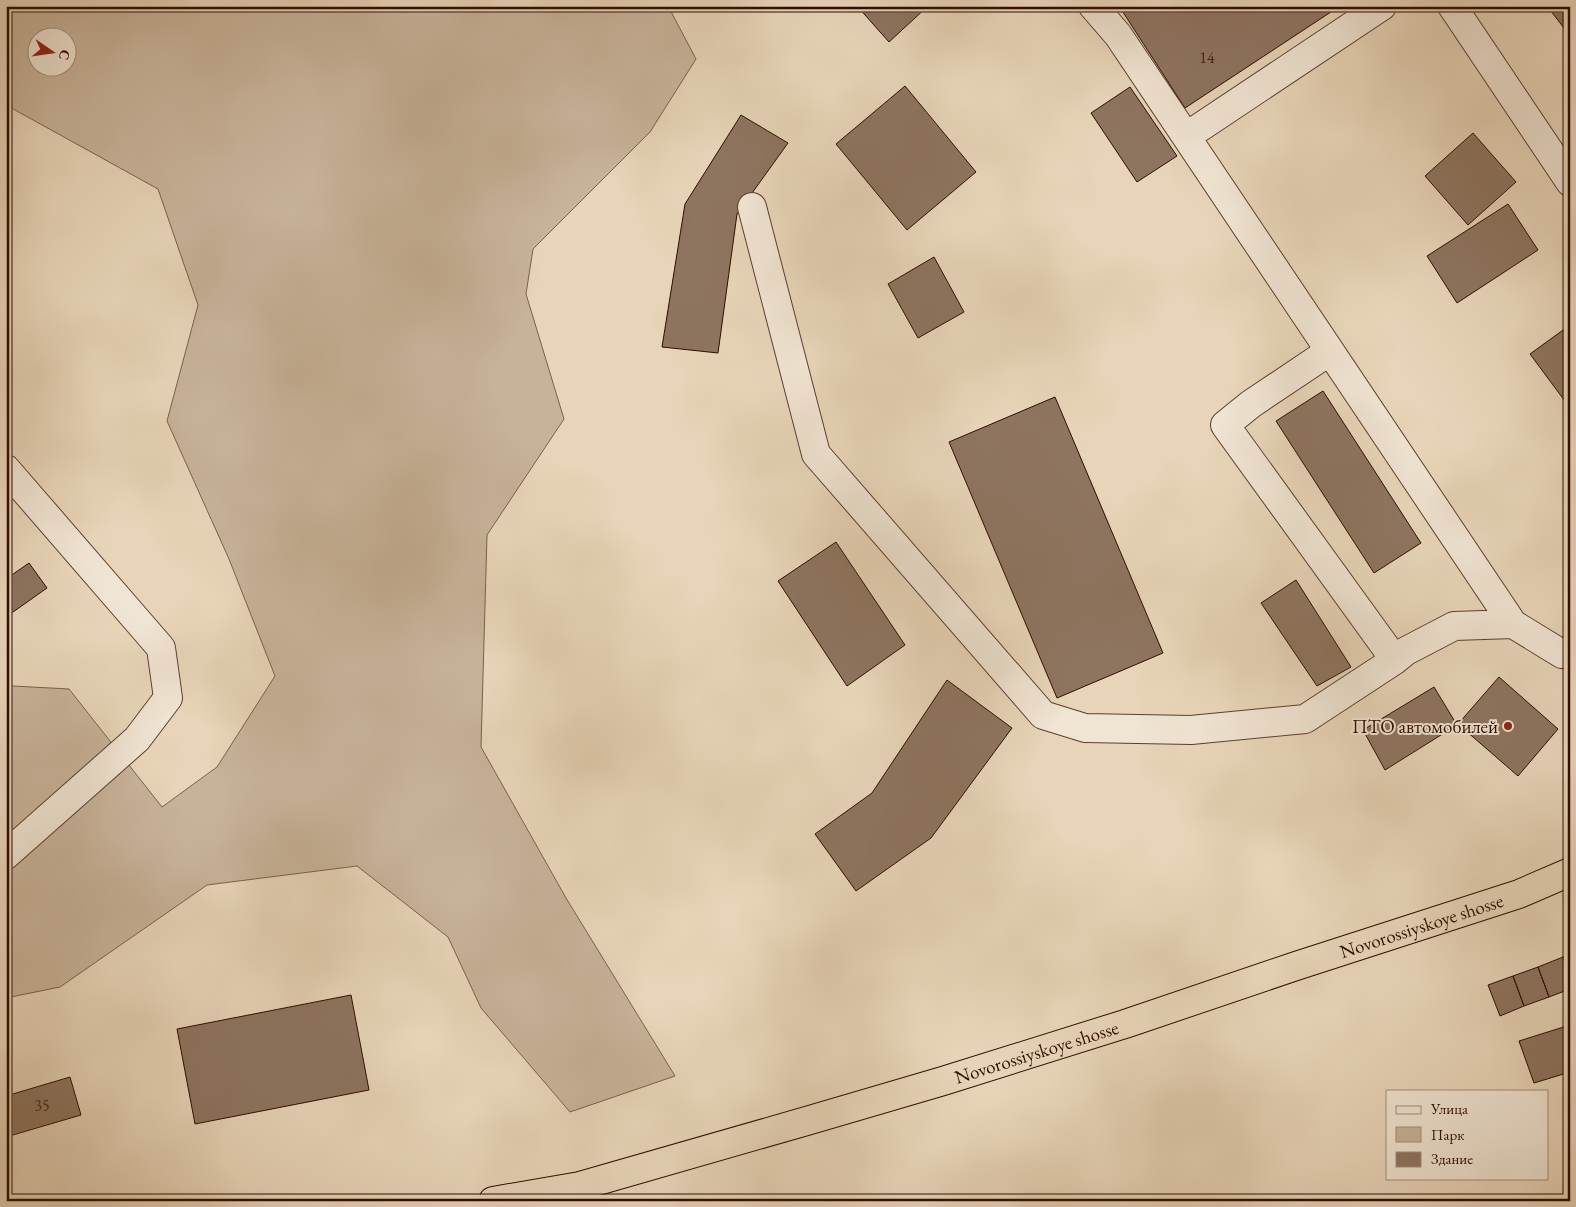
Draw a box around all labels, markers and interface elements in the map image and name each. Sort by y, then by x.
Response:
north arrow [28,28,78,78]
house number: 14 [1199,47,1215,68]
text: С [55,48,75,62]
place label: ПТО автомобилей [1352,714,1498,739]
marker: ПТО автомобилей [1502,720,1514,732]
street label: Novorossiyskoye shosse [1336,887,1506,964]
street label: Novorossiyskoye shosse [951,1014,1122,1089]
legend [1386,1090,1548,1180]
house number: 35 [34,1095,50,1116]
text: Улица [1430,1099,1468,1118]
text: Парк [1431,1125,1464,1144]
text: Здание [1431,1149,1473,1168]

